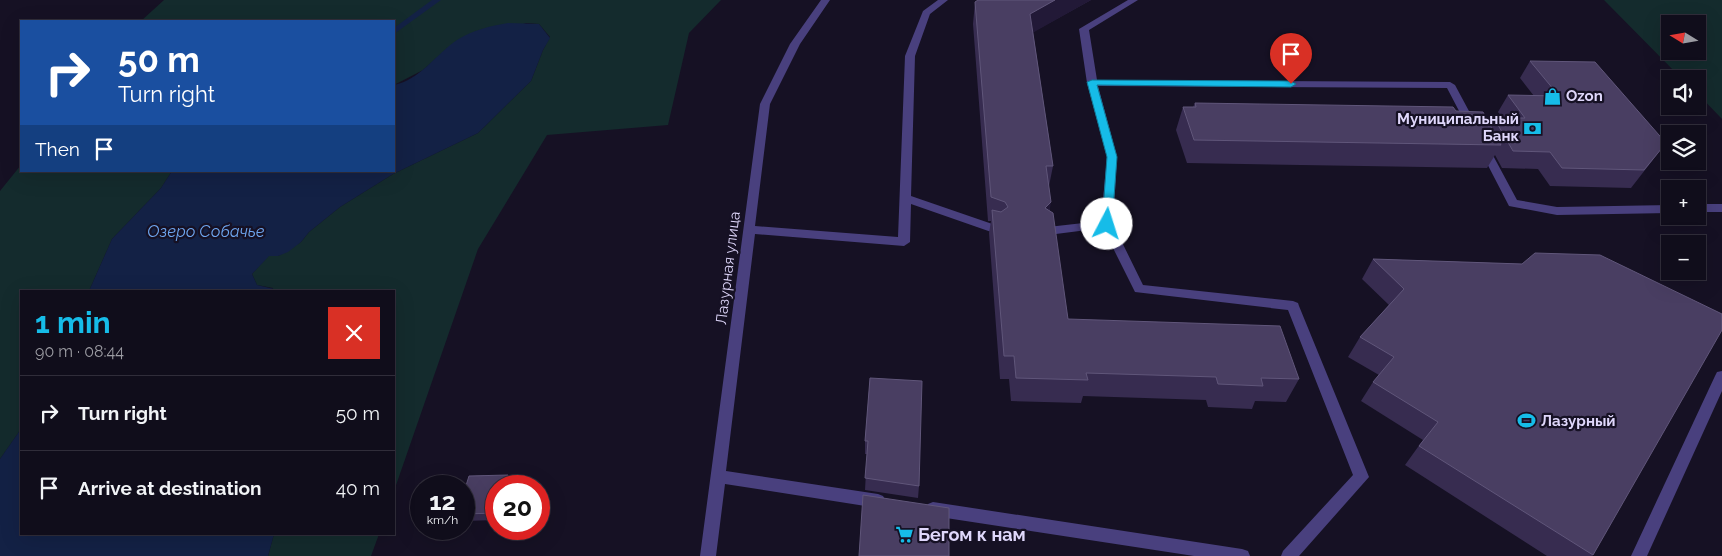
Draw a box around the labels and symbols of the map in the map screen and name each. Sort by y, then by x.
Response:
north arrow [1661,15,1706,60]
pin [1270,33,1312,84]
shop icon: Ozon [1542,86,1562,106]
place label: Ozon [1566,87,1603,105]
place label: Муниципальный Банк [1397,110,1519,145]
bank icon: Муниципальный Банк [1523,118,1543,138]
position arrow [1080,197,1132,249]
street label: Лазурная улица [712,210,744,326]
water label: Озеро Собачье [147,222,265,241]
sports icon: Лазурный [1517,411,1537,431]
place label: Лазурный [1541,412,1616,430]
speed limit sign: 20 [485,475,550,540]
supermarket icon: Бегом к нам [894,524,914,544]
place label: Бегом к нам [918,524,1026,545]

